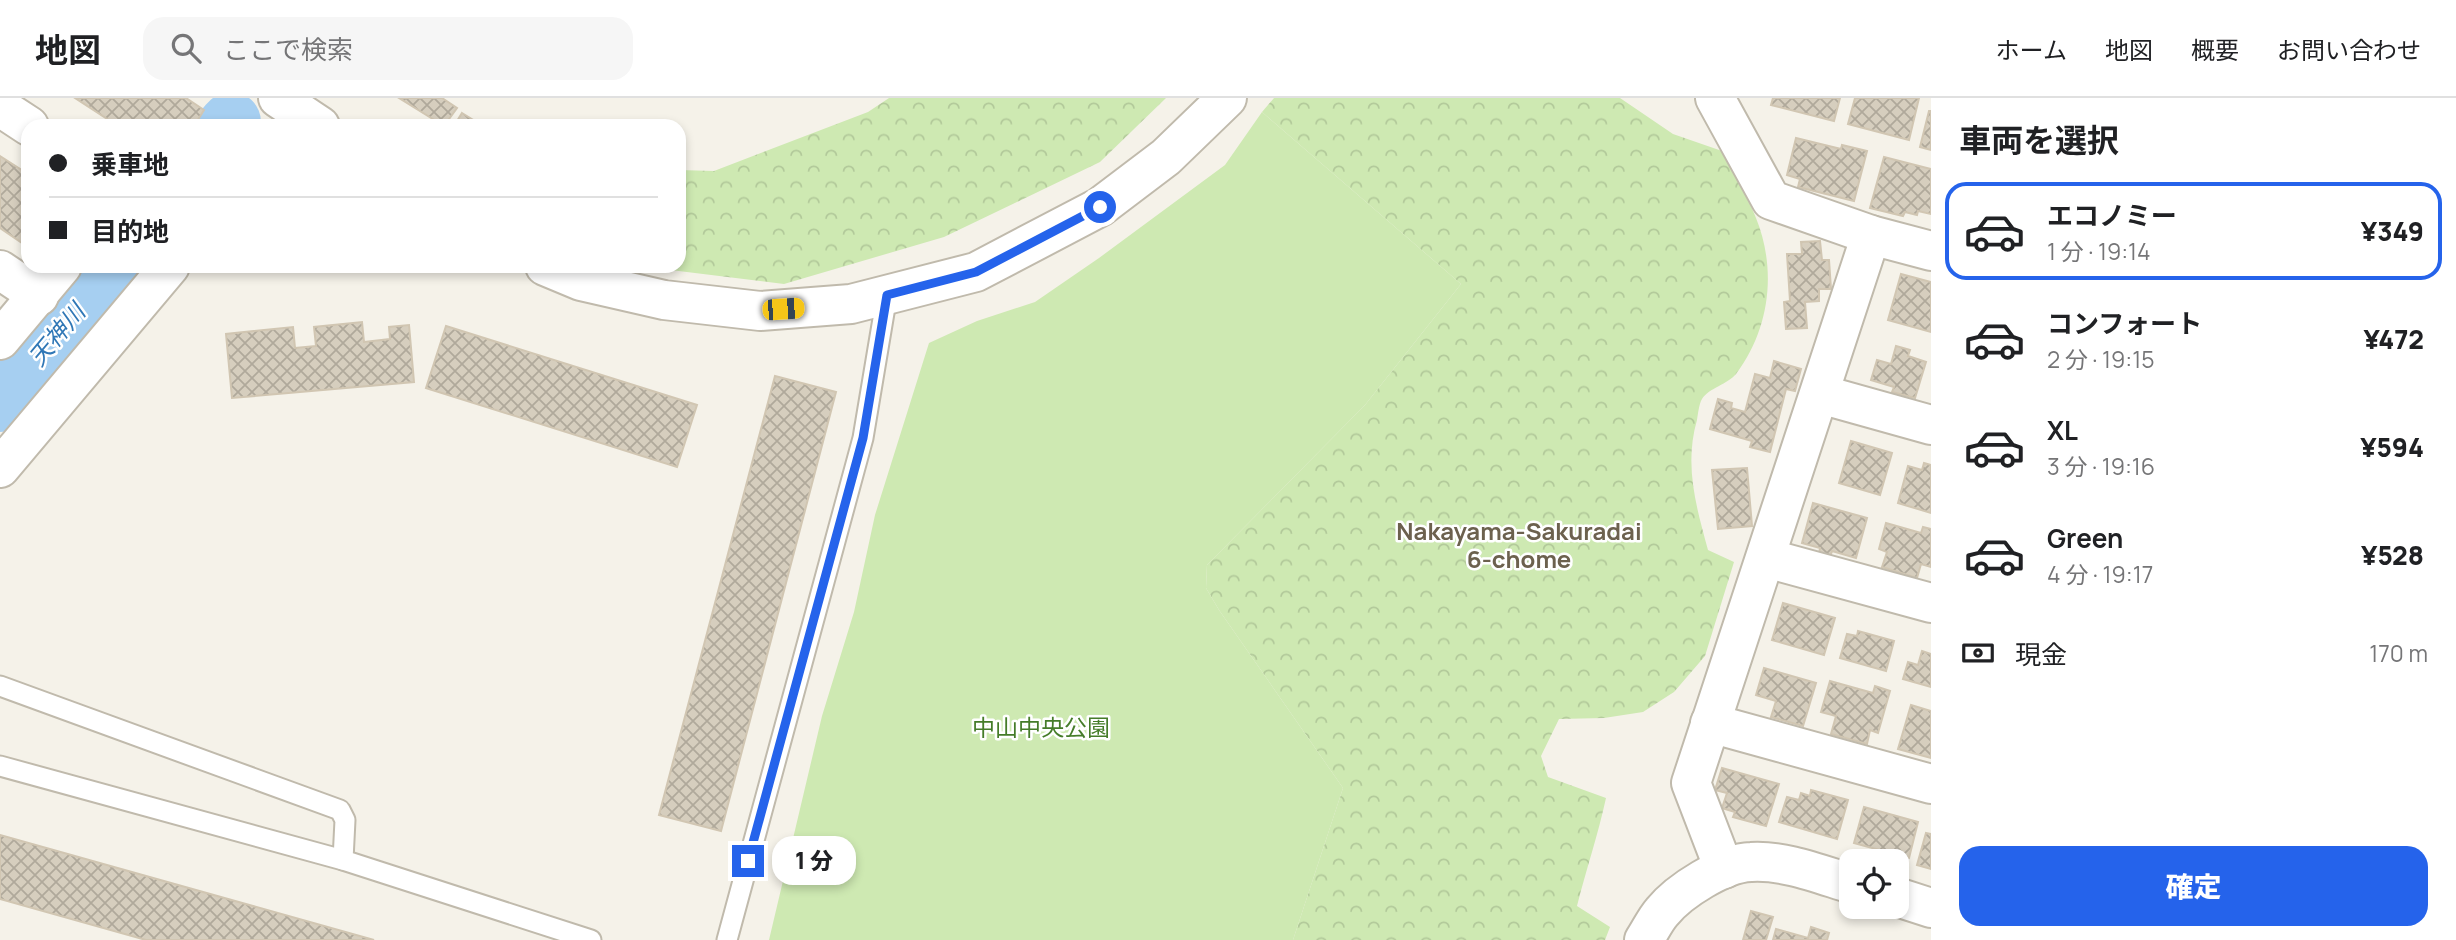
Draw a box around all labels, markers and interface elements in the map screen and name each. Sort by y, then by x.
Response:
search box [143,17,633,80]
text: 地図 [35,27,101,72]
icon: search [167,29,205,67]
text: ここで検索 [223,31,353,67]
text: ホーム [1996,33,2067,66]
text: 地図 [2105,33,2153,66]
text: 概要 [2191,33,2239,66]
text: お問い合わせ [2277,33,2421,66]
text: 車両を選択 [1959,118,2119,162]
text: 乗車地 [91,146,169,182]
route start [1084,191,1116,223]
text: エコノミー [2047,197,2177,233]
icon: car [1963,200,2026,263]
text: 目的地 [91,213,169,249]
text: ¥349 [2361,213,2424,249]
text: 1 分 · 19:14 [2047,235,2151,267]
water label: 天神川 [20,294,94,372]
car [762,297,805,321]
text: コンフォート [2047,305,2202,341]
icon: car [1963,308,2026,371]
text: ¥472 [2364,321,2424,357]
text: 2 分 · 19:15 [2047,343,2155,375]
text: XL [2047,412,2078,448]
icon: car [1963,416,2026,479]
text: ¥594 [2360,429,2424,465]
text: 3 分 · 19:16 [2047,450,2155,482]
district label: Nakayama-Sakuradai 6-chome [1396,514,1642,575]
text: Green [2047,520,2123,556]
icon: car [1963,524,2026,587]
text: ¥528 [2361,537,2424,573]
text: 4 分 · 19:17 [2047,558,2153,590]
icon: cash [1959,634,1997,672]
text: 現金 [2015,636,2067,672]
text: 170 m [2369,637,2428,669]
park label: 中山中央公園 [972,711,1110,743]
callout: 1 分 [772,836,856,886]
text: 1 分 [795,844,833,876]
route end [732,845,764,877]
button: 確定 [1959,846,2428,926]
map controls [1839,849,1909,919]
button: locate [1839,849,1909,919]

